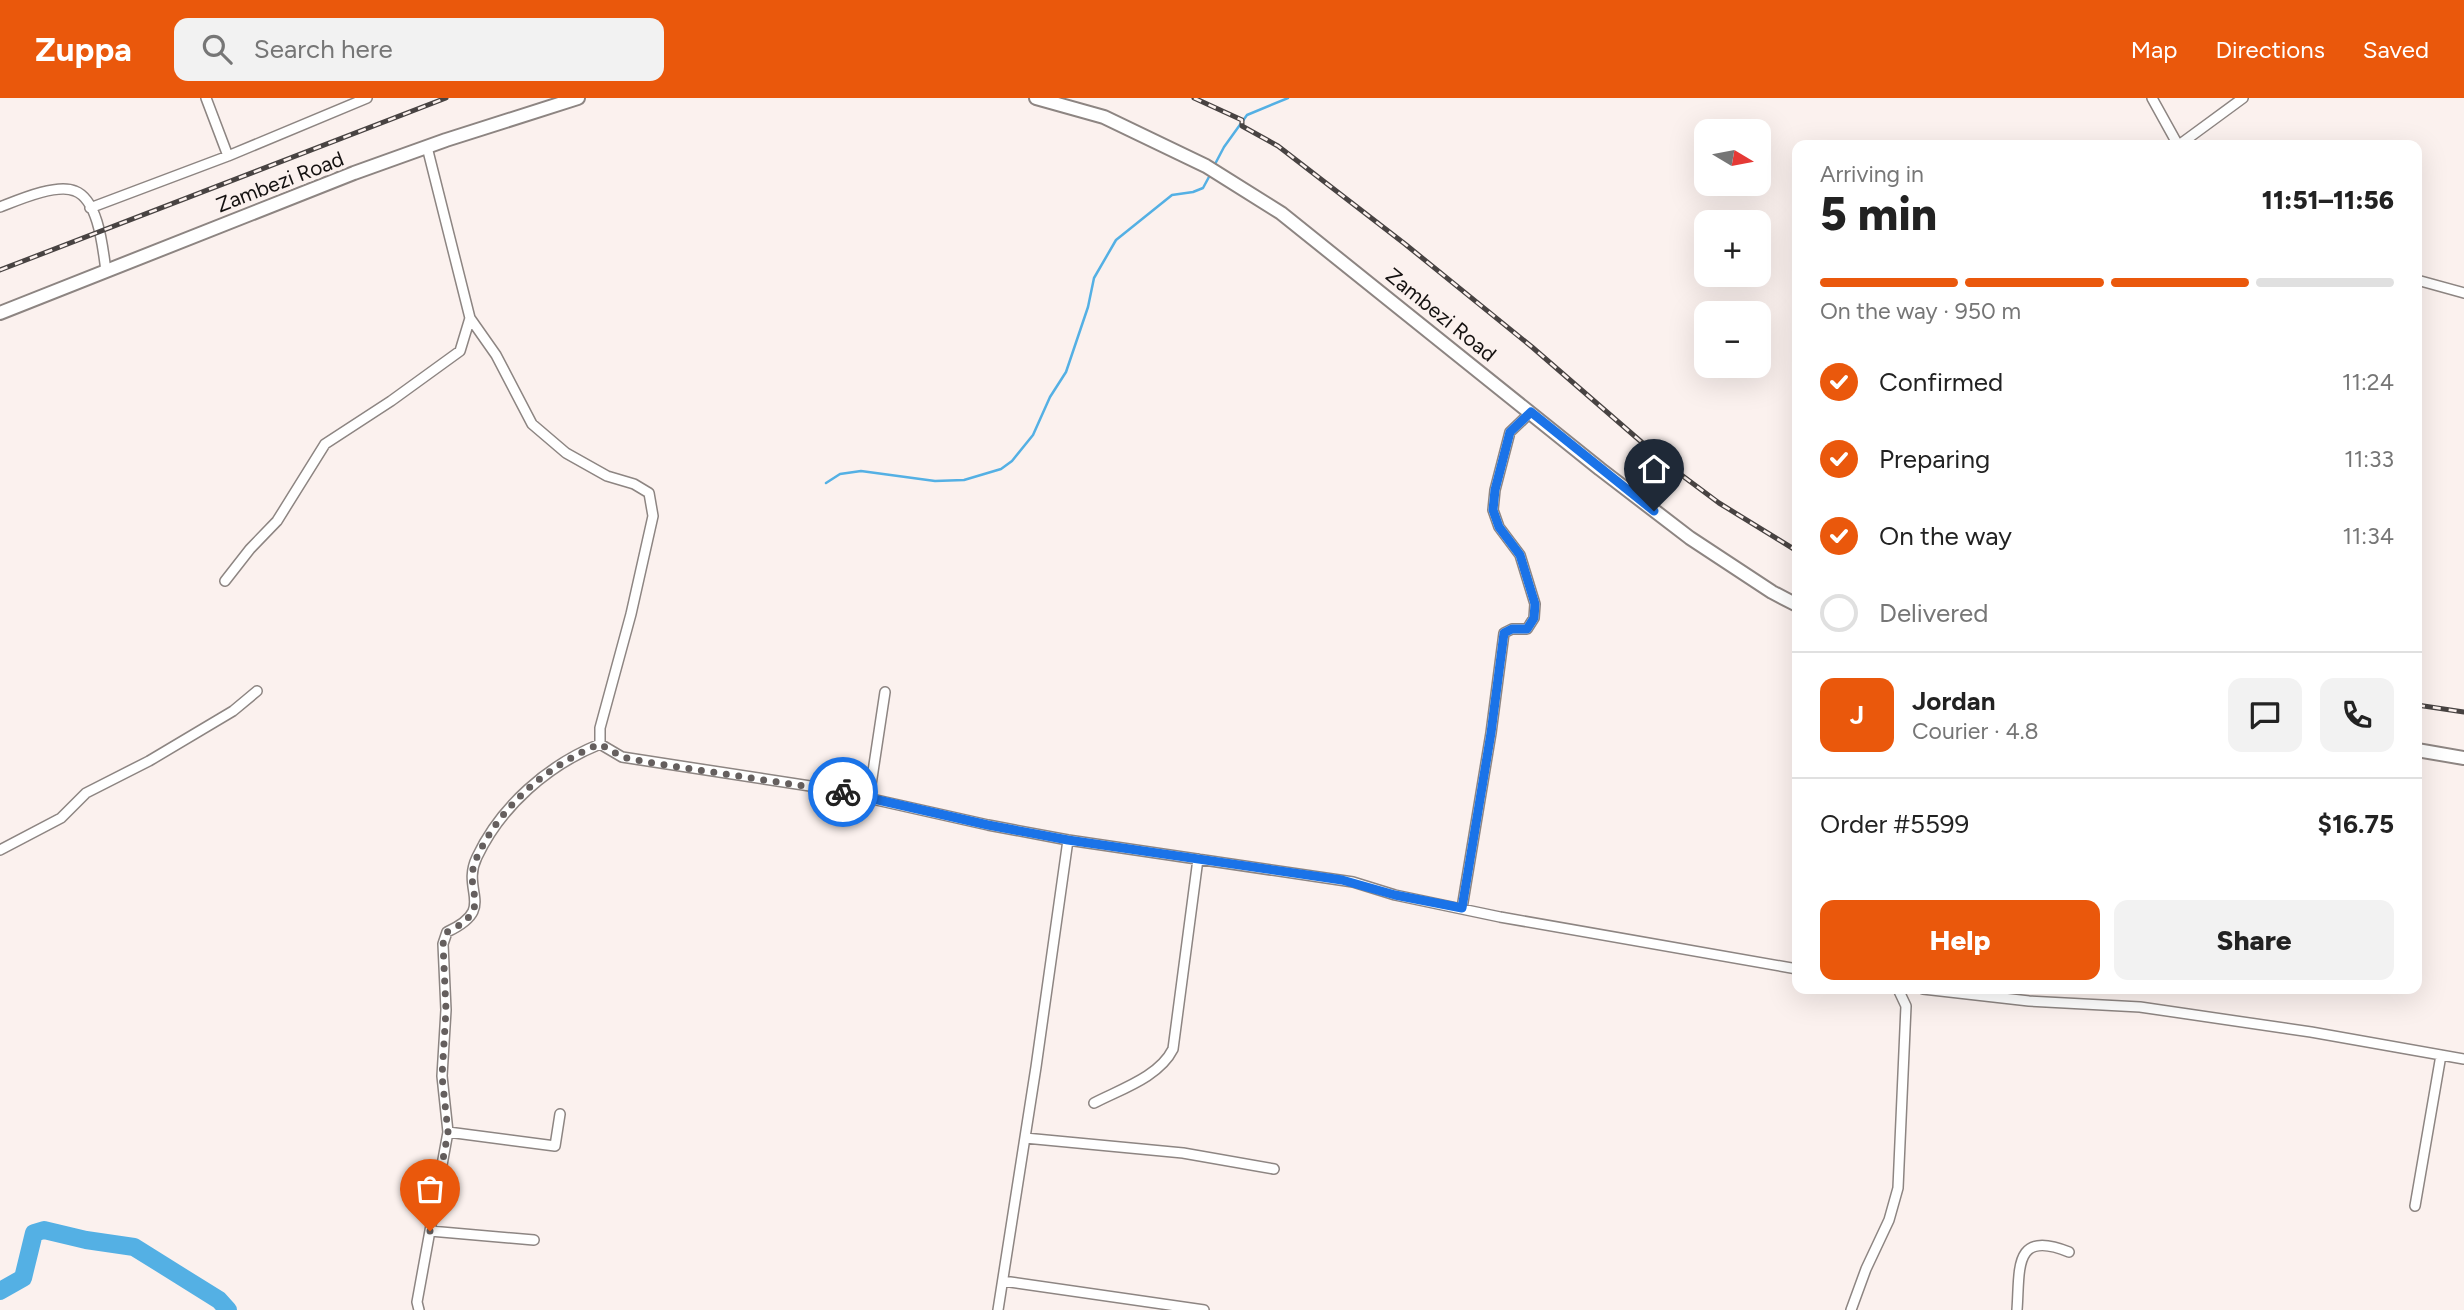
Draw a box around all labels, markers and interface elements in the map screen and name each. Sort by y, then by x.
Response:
search box [174,18,664,81]
text: Zuppa [35,30,132,69]
icon: search [198,30,236,68]
text: Search here [254,33,393,65]
text: Map [2131,35,2177,64]
text: Directions [2215,35,2325,64]
text: Saved [2363,35,2429,64]
north arrow [1694,119,1771,196]
map controls [1694,119,1771,378]
street label: Zambezi Road [213,146,347,217]
text: Arriving in [1820,160,1924,188]
text: 11:51–11:56 [2262,184,2394,216]
text: 5 min [1820,186,1937,242]
button: + [1694,210,1771,287]
street label: Zambezi Road [1381,263,1501,367]
text: On the way · 950 m [1820,297,2021,325]
button: − [1694,301,1771,378]
icon: check [1820,363,1858,401]
text: Confirmed [1879,366,2003,398]
text: 11:24 [2342,368,2394,396]
pin [1624,439,1684,511]
icon: check [1820,440,1858,478]
text: Preparing [1879,443,1990,475]
text: 11:33 [2344,445,2394,473]
icon: home [1635,450,1673,488]
icon: check [1820,517,1858,555]
text: On the way [1879,520,2012,552]
text: 11:34 [2342,522,2394,550]
text: Delivered [1879,597,1988,629]
button: chat [2228,678,2302,752]
button: phone [2320,678,2394,752]
text: Jordan [1912,685,1995,717]
text: J [1850,699,1864,731]
text: Courier · 4.8 [1912,717,2039,745]
courier [808,757,878,827]
icon: bike [824,773,862,811]
text: Order #5599 [1820,808,1969,840]
text: $16.75 [2318,808,2394,840]
button: Help [1820,900,2100,980]
button: Share [2114,900,2394,980]
pin [400,1159,460,1231]
icon: bag [411,1170,449,1208]

